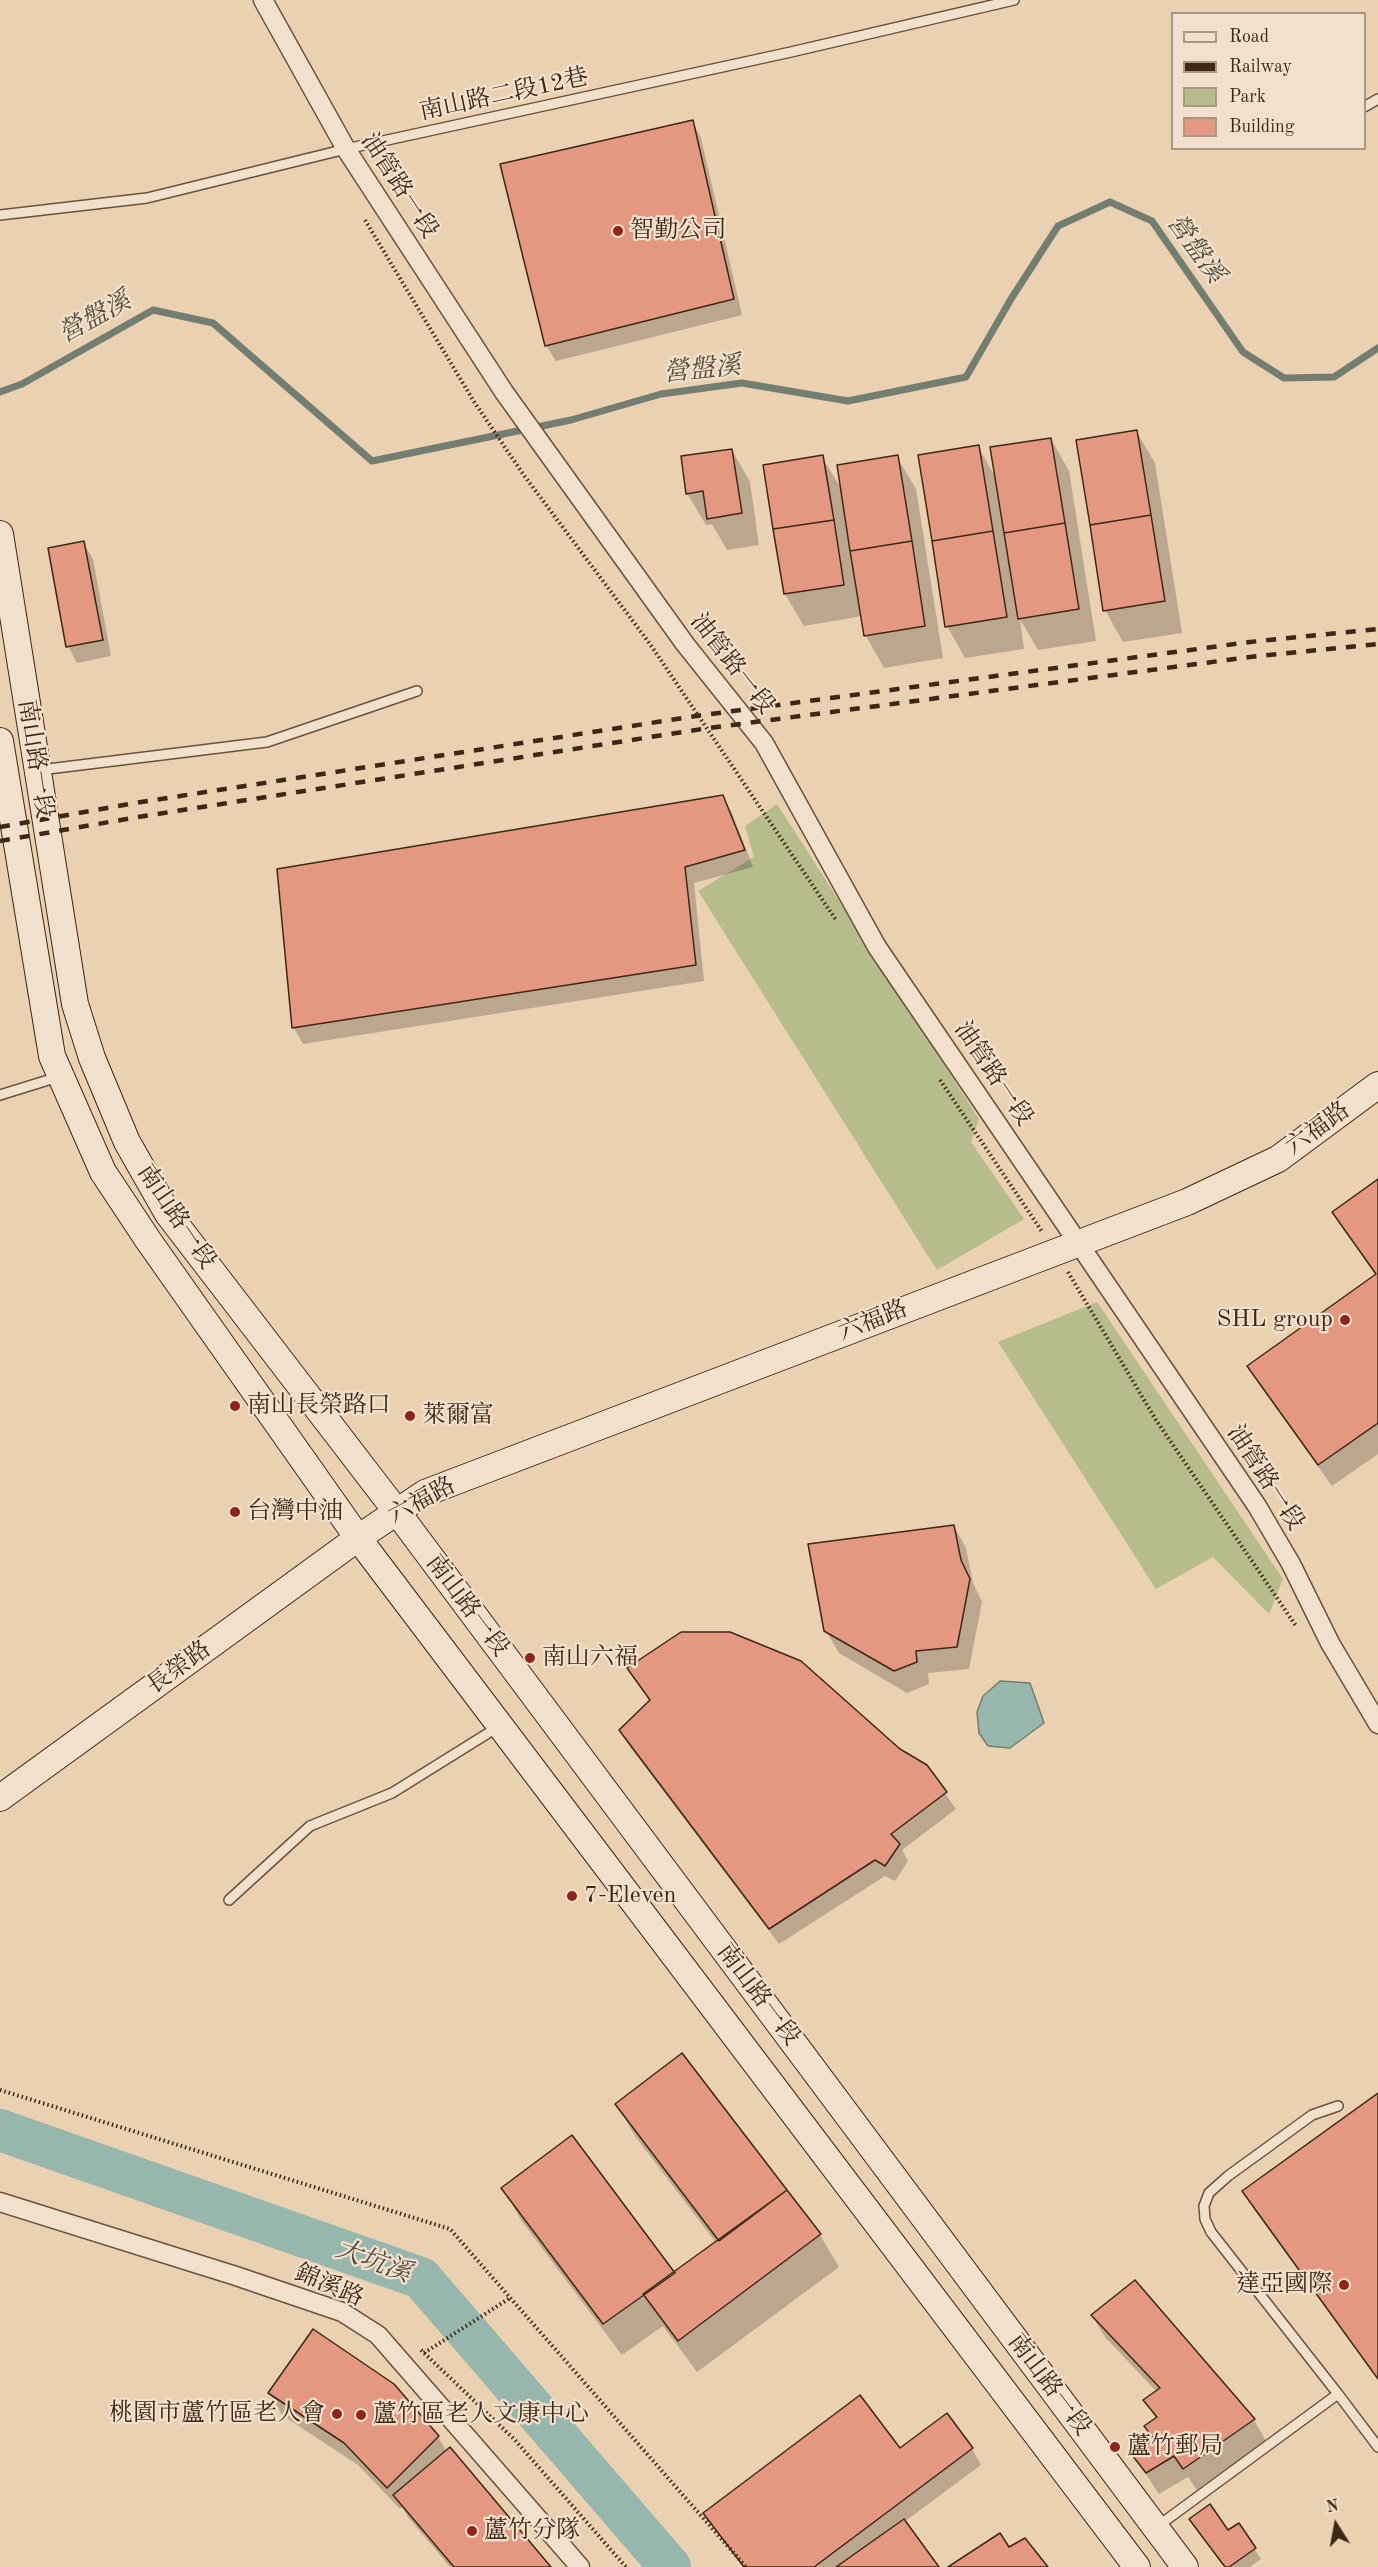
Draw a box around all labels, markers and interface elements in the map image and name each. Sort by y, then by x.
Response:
legend [1171,12,1366,150]
text: Road [1229,28,1269,46]
text: Railway [1229,58,1292,76]
street label: 南山路二段12巷 [417,63,591,127]
text: Park [1229,88,1266,106]
text: Building [1229,118,1294,136]
street label: 油管路一段 [354,128,444,244]
water label: 營盤溪 [1159,208,1231,290]
place label: 智勤公司 [630,217,726,245]
marker: 智勤公司 [611,224,625,238]
water label: 營盤溪 [53,285,137,351]
water label: 營盤溪 [662,350,742,390]
street label: 油管路一段 [684,608,780,720]
street label: 南山路一段 [11,697,59,821]
street label: 油管路一段 [948,1016,1038,1132]
street label: 六福路 [1280,1096,1356,1162]
street label: 南山路一段 [131,1159,221,1275]
street label: 六福路 [834,1295,912,1347]
place label: SHL group [1216,1306,1333,1334]
marker: SHL group [1338,1313,1352,1327]
place label: 南山長榮路口 [247,1392,391,1420]
marker: 南山長榮路口 [228,1399,242,1413]
place label: 萊爾富 [422,1402,494,1430]
marker: 萊爾富 [403,1409,417,1423]
street label: 油管路一段 [1220,1420,1310,1536]
street label: 六福路 [383,1471,461,1531]
place label: 台灣中油 [247,1498,343,1526]
marker: 台灣中油 [228,1505,242,1519]
street label: 南山路一段 [419,1549,515,1663]
street label: 長榮路 [141,1635,217,1701]
place label: 南山六福 [542,1644,638,1672]
marker: 南山六福 [523,1651,537,1665]
place label: 7-Eleven [584,1882,676,1910]
marker: 7-Eleven [565,1889,579,1903]
street label: 南山路一段 [710,1938,806,2052]
water label: 大坑溪 [331,2234,415,2290]
street label: 錦溪路 [290,2259,368,2313]
place label: 達亞國際 [1236,2271,1332,2299]
marker: 達亞國際 [1337,2278,1351,2292]
street label: 南山路一段 [1001,2328,1097,2442]
place label: 桃園市蘆竹區老人會 [109,2400,325,2428]
place label: 蘆竹區老人文康中心 [373,2401,589,2429]
marker: 桃園市蘆竹區老人會 [330,2407,344,2421]
marker: 蘆竹區老人文康中心 [354,2408,368,2422]
place label: 蘆竹郵局 [1127,2433,1223,2461]
marker: 蘆竹郵局 [1108,2440,1122,2454]
north arrow [1306,2495,1366,2555]
text: N [1325,2498,1340,2516]
place label: 蘆竹分隊 [484,2517,580,2545]
marker: 蘆竹分隊 [465,2524,479,2538]

